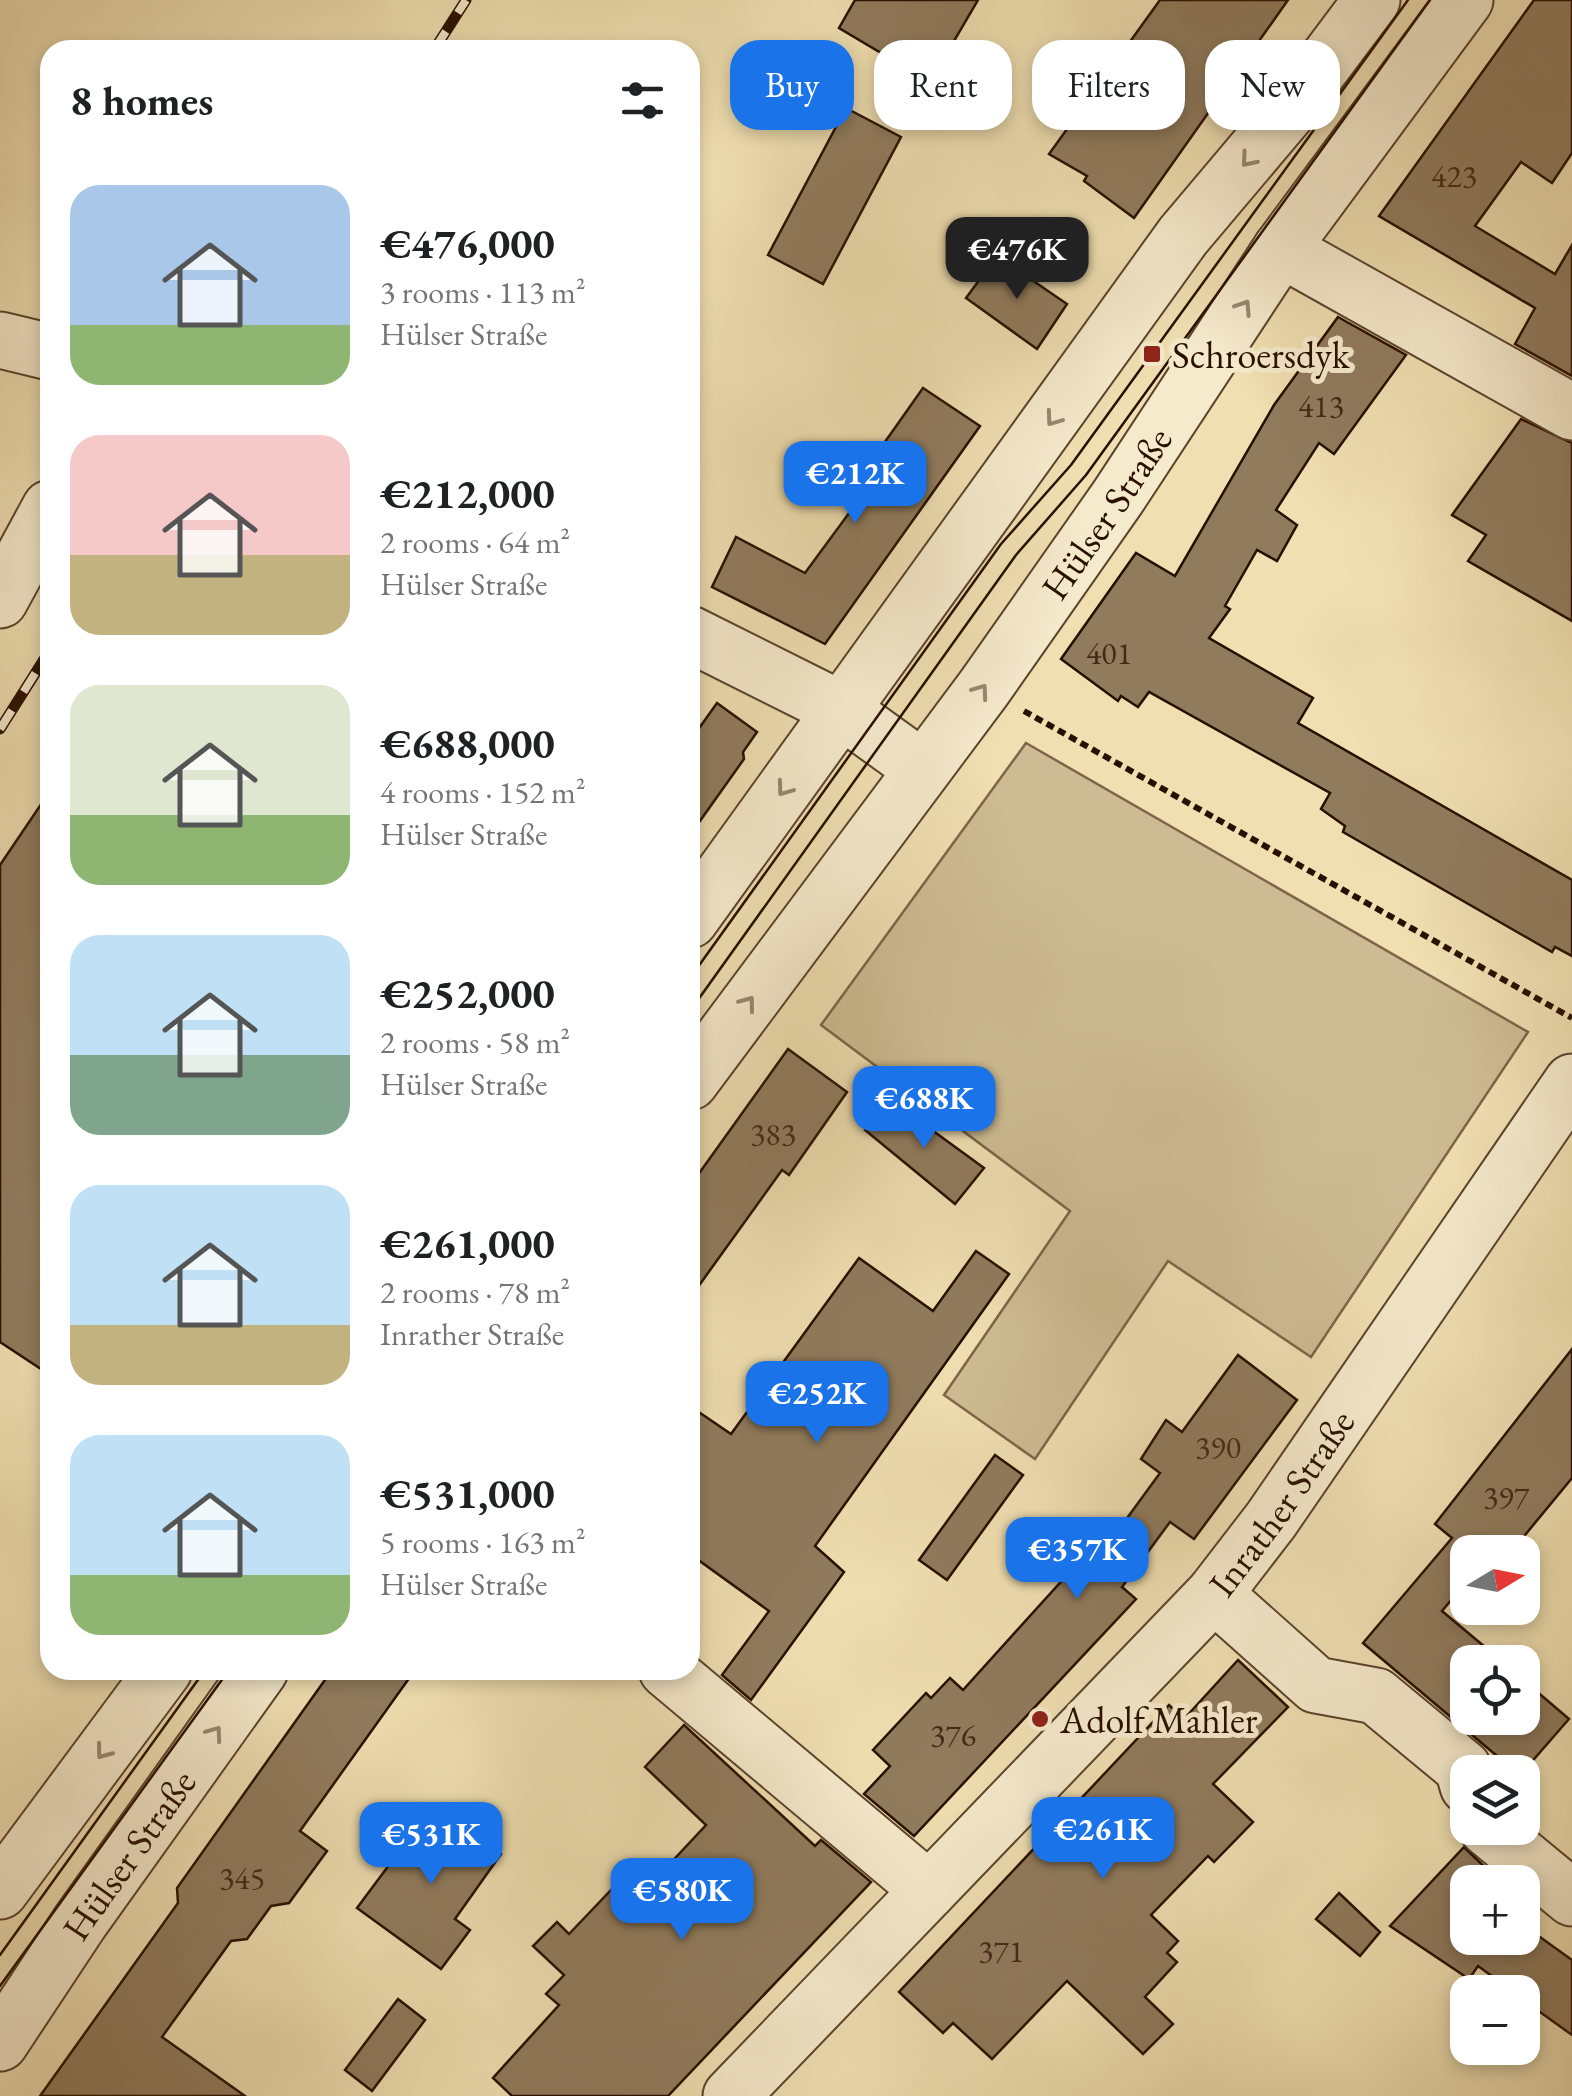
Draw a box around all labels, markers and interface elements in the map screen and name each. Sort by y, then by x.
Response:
chip: Buy [730,40,854,130]
chip: Rent [874,40,1012,130]
chip: Filters [1032,40,1185,130]
chip: New [1205,40,1340,130]
text: 8 homes [70,73,213,128]
icon: filters [615,73,670,128]
one-way arrow [1242,148,1260,166]
house number: 423 [1431,155,1477,197]
text: €476,000 [380,216,555,271]
pin: €476K [947,217,1087,302]
icon: home [150,225,270,345]
text: €476K [968,228,1066,270]
text: 3 rooms · 113 m² [380,271,586,313]
one-way arrow [1231,299,1250,317]
text: Hülser Straße [380,313,547,355]
place label: Schroersdyk [1172,330,1351,379]
marker: Schroersdyk [1141,343,1163,365]
house number: 413 [1298,385,1344,427]
one-way arrow [1047,408,1064,426]
street label: Hülser Straße [1029,417,1182,609]
pin: €212K [785,441,925,526]
text: €212K [806,452,904,494]
text: €212,000 [380,466,555,521]
icon: home [150,475,270,595]
text: 2 rooms · 64 m² [380,521,570,563]
text: Hülser Straße [380,563,547,605]
house number: 401 [1086,632,1132,674]
one-way arrow [969,683,988,702]
text: €688,000 [380,716,555,771]
icon: home [150,725,270,845]
text: 4 rooms · 152 m² [380,771,586,813]
one-way arrow [778,777,796,796]
text: Hülser Straße [380,813,547,855]
text: €252,000 [380,966,555,1021]
icon: home [150,975,270,1095]
one-way arrow [737,996,754,1014]
text: 2 rooms · 58 m² [380,1021,570,1063]
text: Hülser Straße [380,1063,547,1105]
pin: €688K [854,1066,994,1151]
text: €688K [875,1077,973,1119]
house number: 383 [750,1113,796,1155]
text: €261,000 [380,1216,555,1271]
icon: home [150,1225,270,1345]
text: 2 rooms · 78 m² [380,1271,570,1313]
text: Inrather Straße [380,1313,564,1355]
pin: €252K [747,1361,887,1446]
text: €252K [768,1372,866,1414]
street label: Inrather Straße [1197,1399,1365,1606]
house number: 390 [1195,1426,1241,1468]
text: €531,000 [380,1466,555,1521]
icon: home [150,1475,270,1595]
house number: 397 [1483,1476,1530,1518]
pin: €357K [1007,1517,1147,1602]
text: 5 rooms · 163 m² [380,1521,586,1563]
text: €357K [1028,1528,1126,1570]
north arrow [1450,1535,1540,1625]
map controls [1450,1535,1540,2065]
text: Hülser Straße [380,1563,547,1605]
button: locate [1450,1645,1540,1735]
place label: Adolf Mahler [1059,1695,1258,1744]
marker: Adolf Mahler [1029,1708,1051,1730]
house number: 376 [930,1714,976,1756]
one-way arrow [203,1726,221,1744]
one-way arrow [97,1741,114,1759]
button: layers [1450,1755,1540,1845]
street label: Hülser Straße [50,1759,206,1949]
pin: €261K [1033,1797,1173,1882]
pin: €531K [361,1802,501,1887]
text: €261K [1054,1808,1152,1850]
text: €531K [382,1813,480,1855]
house number: 345 [219,1857,265,1899]
pin: €580K [612,1858,752,1943]
button: + [1450,1865,1540,1955]
text: €580K [633,1869,731,1911]
house number: 371 [978,1930,1024,1972]
button: − [1450,1975,1540,2065]

